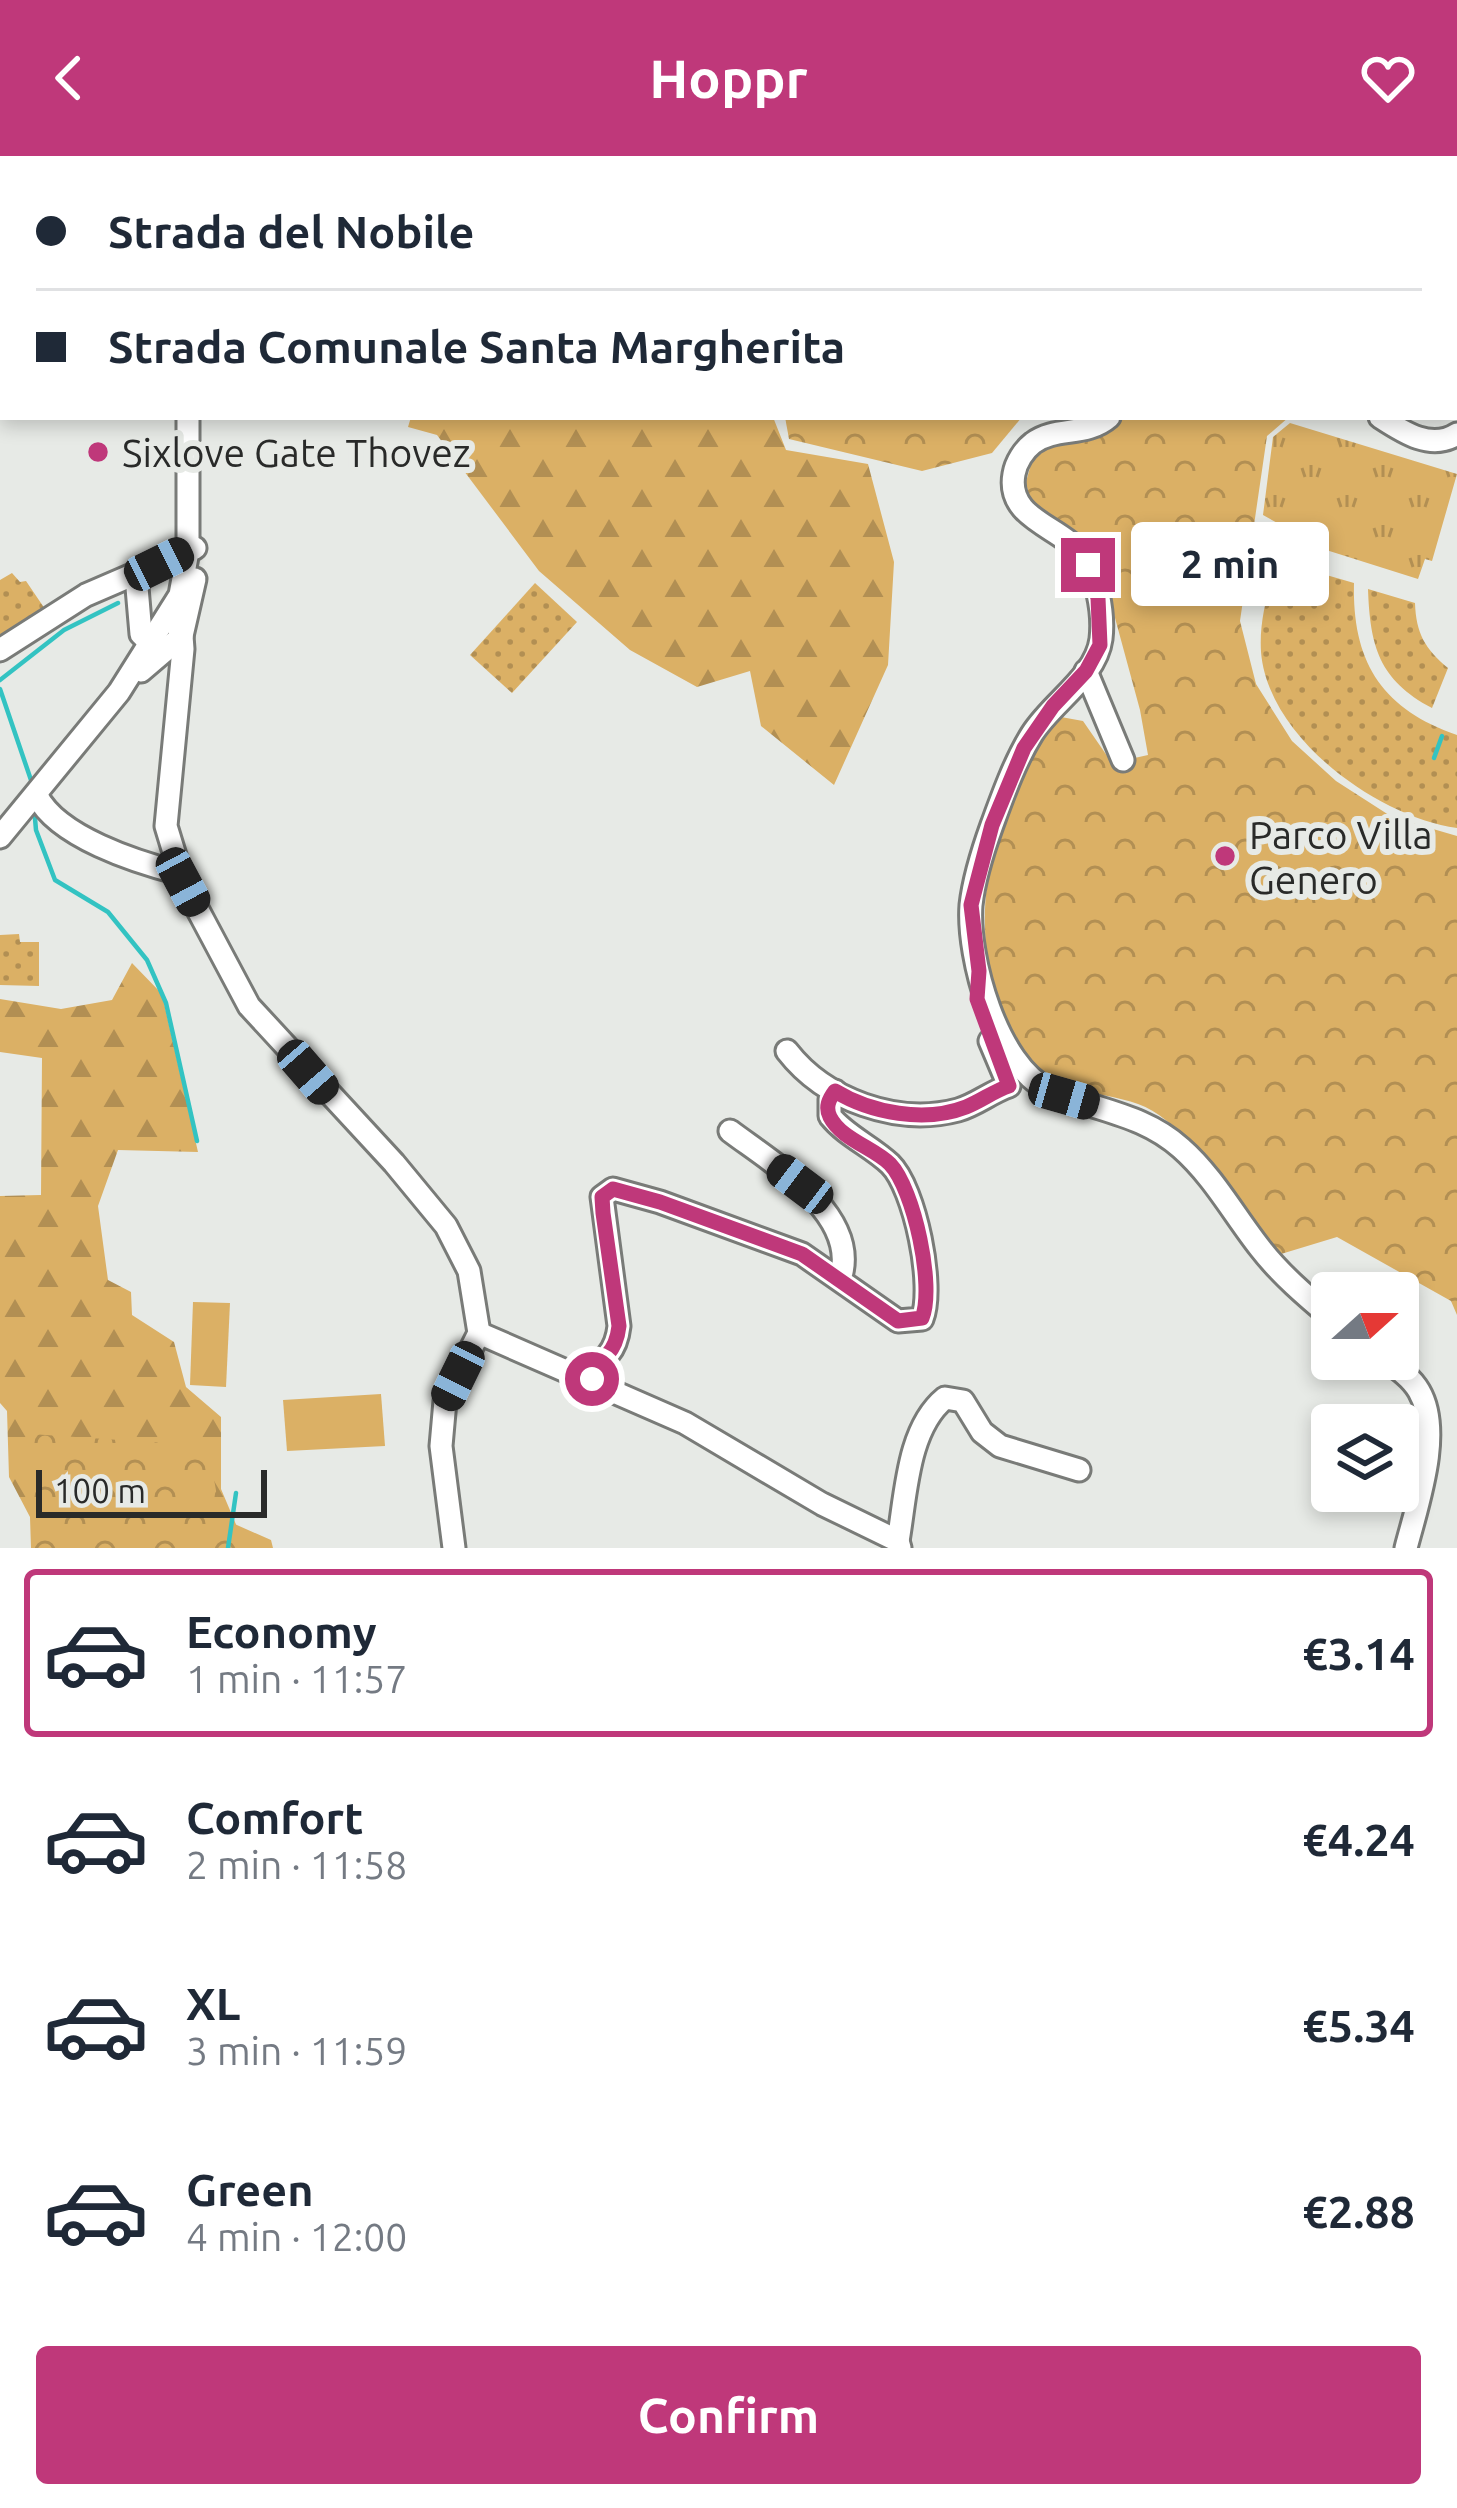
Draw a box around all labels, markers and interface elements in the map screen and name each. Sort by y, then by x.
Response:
icon: back [36,45,102,111]
icon: heart [1355,45,1421,111]
text: Hoppr [649,48,808,108]
text: Strada del Nobile [108,206,474,257]
text: Strada Comunale Santa Margherita [108,321,845,372]
place label: Sixlove Gate Thovez [122,431,471,474]
marker: Sixlove Gate Thovez [85,439,111,465]
callout: 2 min [1130,523,1328,607]
car [119,532,199,596]
route end [1061,538,1115,592]
text: 2 min [1181,542,1279,585]
place label: Parco Villa Genero [1249,813,1433,901]
car [150,842,216,922]
marker: Parco Villa Genero [1212,843,1238,869]
car [271,1033,345,1111]
car [1024,1069,1104,1123]
car [760,1148,840,1220]
north arrow [1311,1272,1419,1380]
map controls [1311,1272,1419,1512]
car [426,1336,490,1416]
route start [565,1352,619,1406]
button: layers [1311,1404,1419,1512]
scale bar [36,1464,267,1517]
text: 100 m [54,1472,146,1509]
icon: car [42,1599,150,1707]
text: Economy [186,1606,377,1657]
text: €3.14 [1302,1628,1415,1679]
text: 1 min · 11:57 [186,1657,407,1700]
icon: car [42,1785,150,1893]
text: Comfort [186,1792,363,1843]
text: €4.24 [1302,1814,1415,1865]
text: 2 min · 11:58 [186,1843,407,1886]
icon: car [42,1971,150,2079]
text: XL [186,1978,240,2029]
text: €5.34 [1302,2000,1415,2051]
text: 3 min · 11:59 [186,2029,407,2072]
icon: car [42,2157,150,2265]
text: Green [186,2164,313,2215]
text: €2.88 [1302,2186,1415,2237]
text: 4 min · 12:00 [186,2215,407,2258]
button: Confirm [36,2346,1421,2484]

